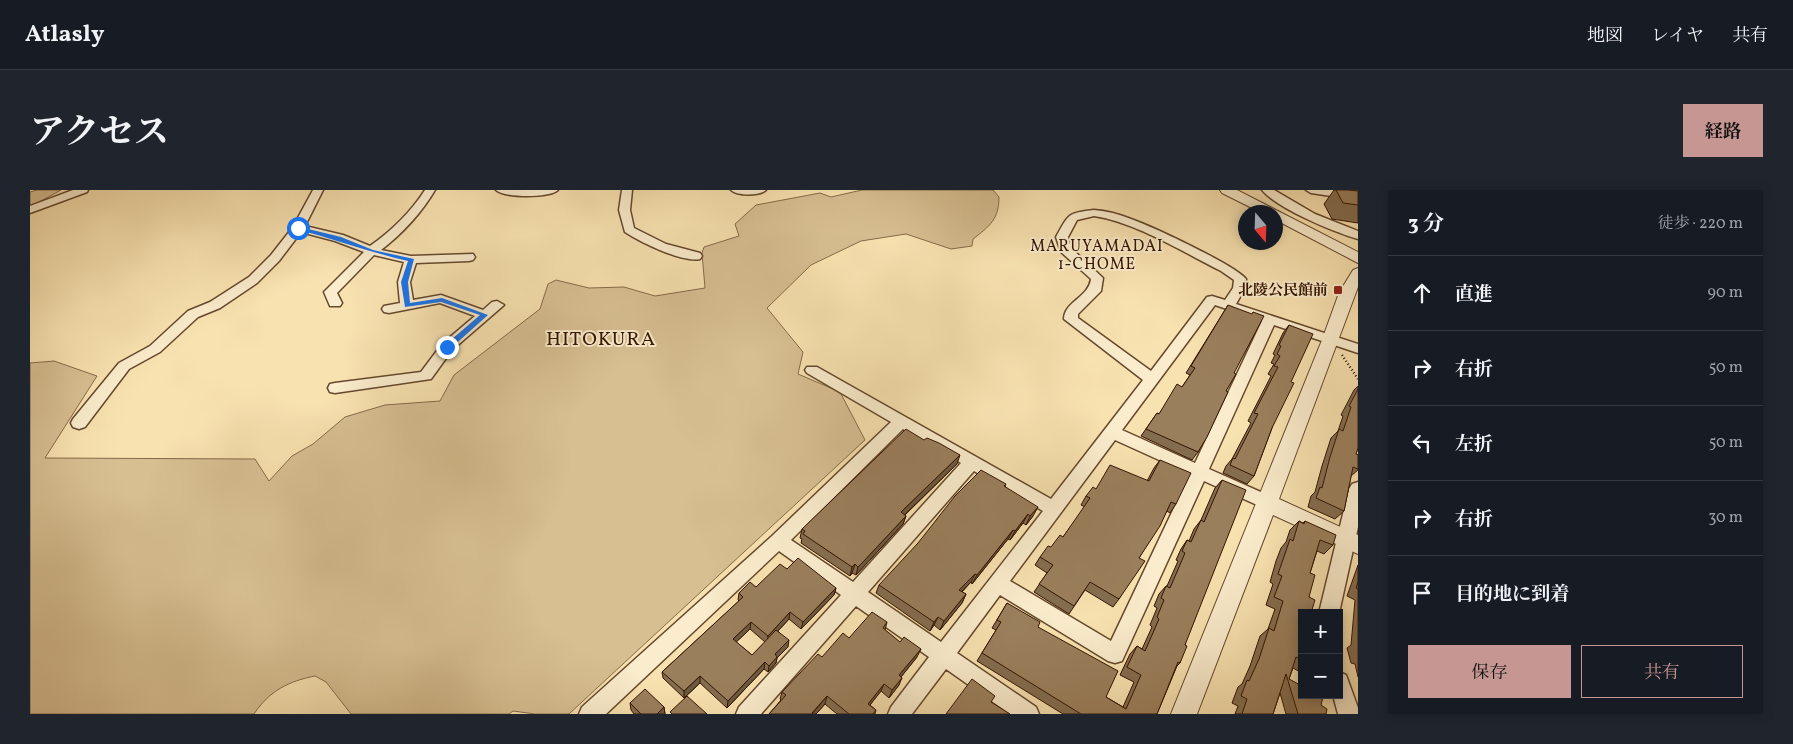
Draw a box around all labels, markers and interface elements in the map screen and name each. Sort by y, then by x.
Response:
text: Atlasly [25,18,104,52]
text: 地図 [1587,24,1623,49]
text: レイヤ [1651,24,1704,49]
text: 共有 [1732,24,1768,49]
button: 経路 [1683,104,1763,157]
text: アクセス [30,110,169,158]
north arrow [1238,205,1283,250]
text: 3 分 [1408,210,1444,239]
text: 徒歩 · 220 m [1657,213,1743,235]
route start [287,217,310,240]
district label: MARUYAMADAI 1-CHOME [1030,236,1164,276]
icon: ahead [1408,279,1436,307]
place label: 北陵公民館前 [1238,281,1328,302]
text: 直進 [1455,282,1493,308]
text: 90 m [1707,282,1743,304]
marker: 北陵公民館前 [1332,284,1344,296]
district label: HITOKURA [546,326,656,354]
route end [436,336,459,359]
icon: right [1408,354,1436,382]
text: 右折 [1455,357,1493,383]
text: 50 m [1709,357,1743,379]
icon: left [1408,429,1436,457]
text: 左折 [1455,432,1493,458]
text: 50 m [1709,432,1743,454]
icon: right [1408,504,1436,532]
text: 右折 [1455,507,1493,533]
text: 30 m [1708,507,1743,529]
icon: arrive [1408,579,1436,607]
text: 目的地に到着 [1455,582,1569,608]
map controls [1298,609,1343,699]
button: + [1298,609,1343,654]
button: 保存 [1408,645,1571,698]
button: 共有 [1581,645,1743,698]
button: − [1298,654,1343,699]

